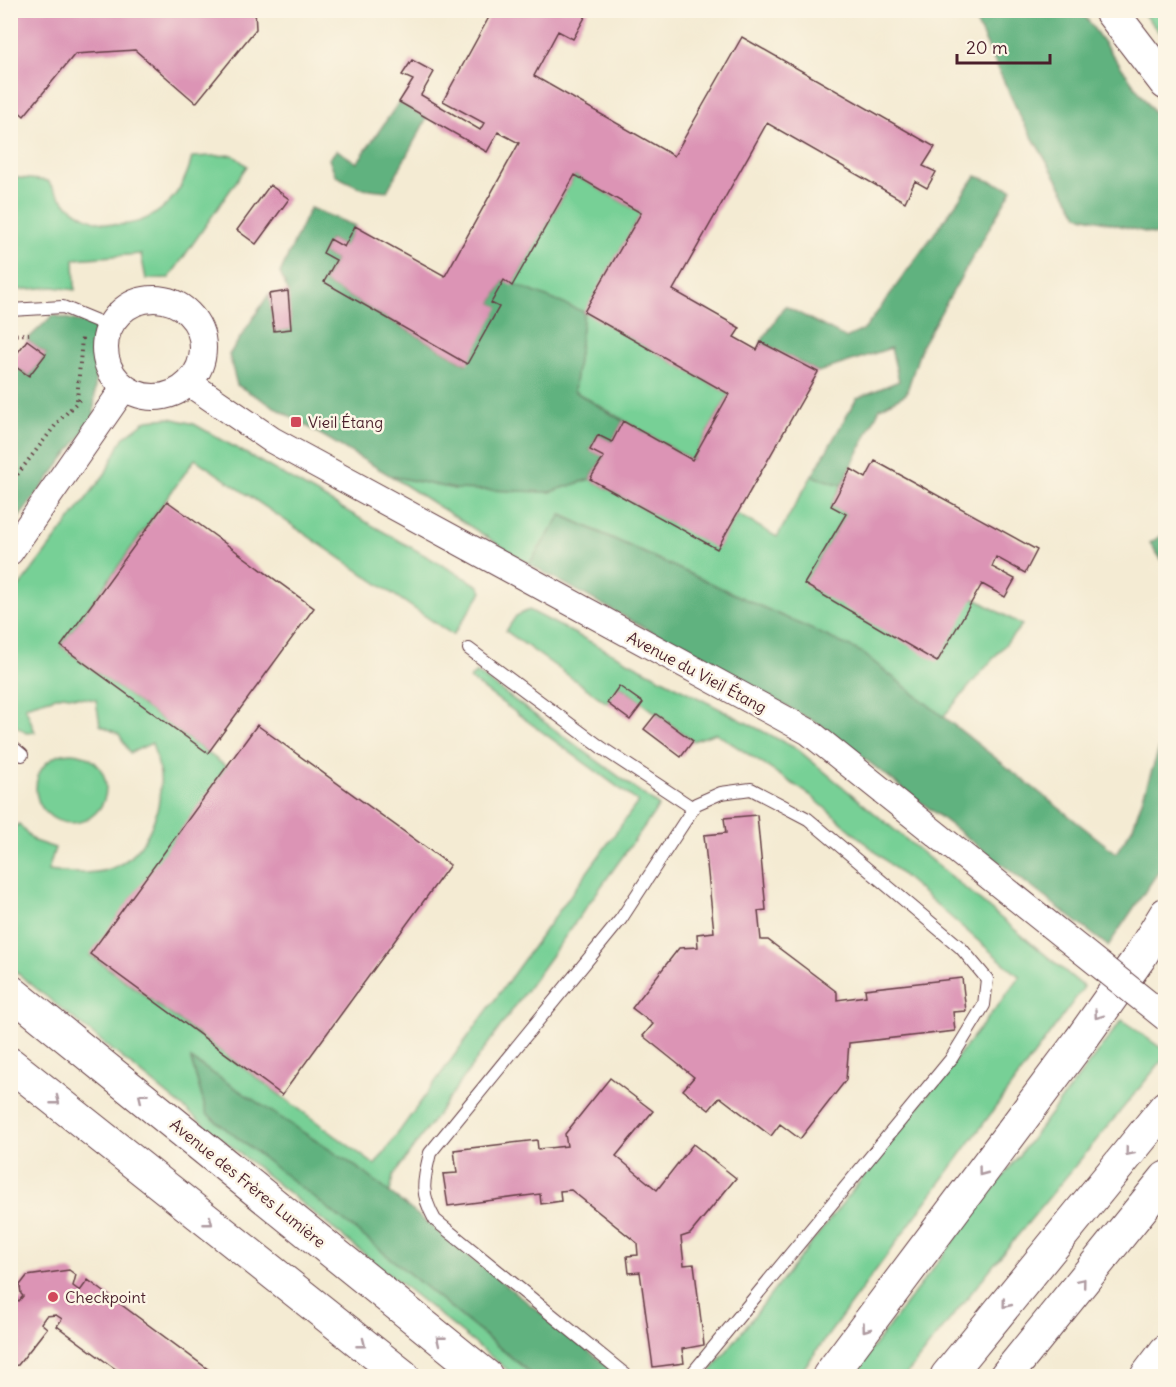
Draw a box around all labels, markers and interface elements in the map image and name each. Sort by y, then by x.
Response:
scale bar [957,27,1050,65]
text: 20 m [966,36,1008,59]
place label: Vieil Étang [308,412,383,432]
marker: Vieil Étang [289,415,303,429]
street label: Avenue du Vieil Étang [624,627,770,717]
one-way arrow [1094,1009,1105,1020]
one-way arrow [50,1093,61,1104]
one-way arrow [138,1094,149,1105]
street label: Avenue des Frères Lumière [166,1114,330,1252]
one-way arrow [1125,1145,1136,1156]
one-way arrow [979,1166,990,1177]
one-way arrow [202,1215,213,1226]
one-way arrow [1074,1278,1085,1289]
place label: Checkpoint [65,1287,147,1307]
marker: Checkpoint [46,1290,60,1304]
one-way arrow [1002,1297,1013,1308]
one-way arrow [862,1322,873,1333]
one-way arrow [355,1336,366,1347]
one-way arrow [436,1336,447,1347]

